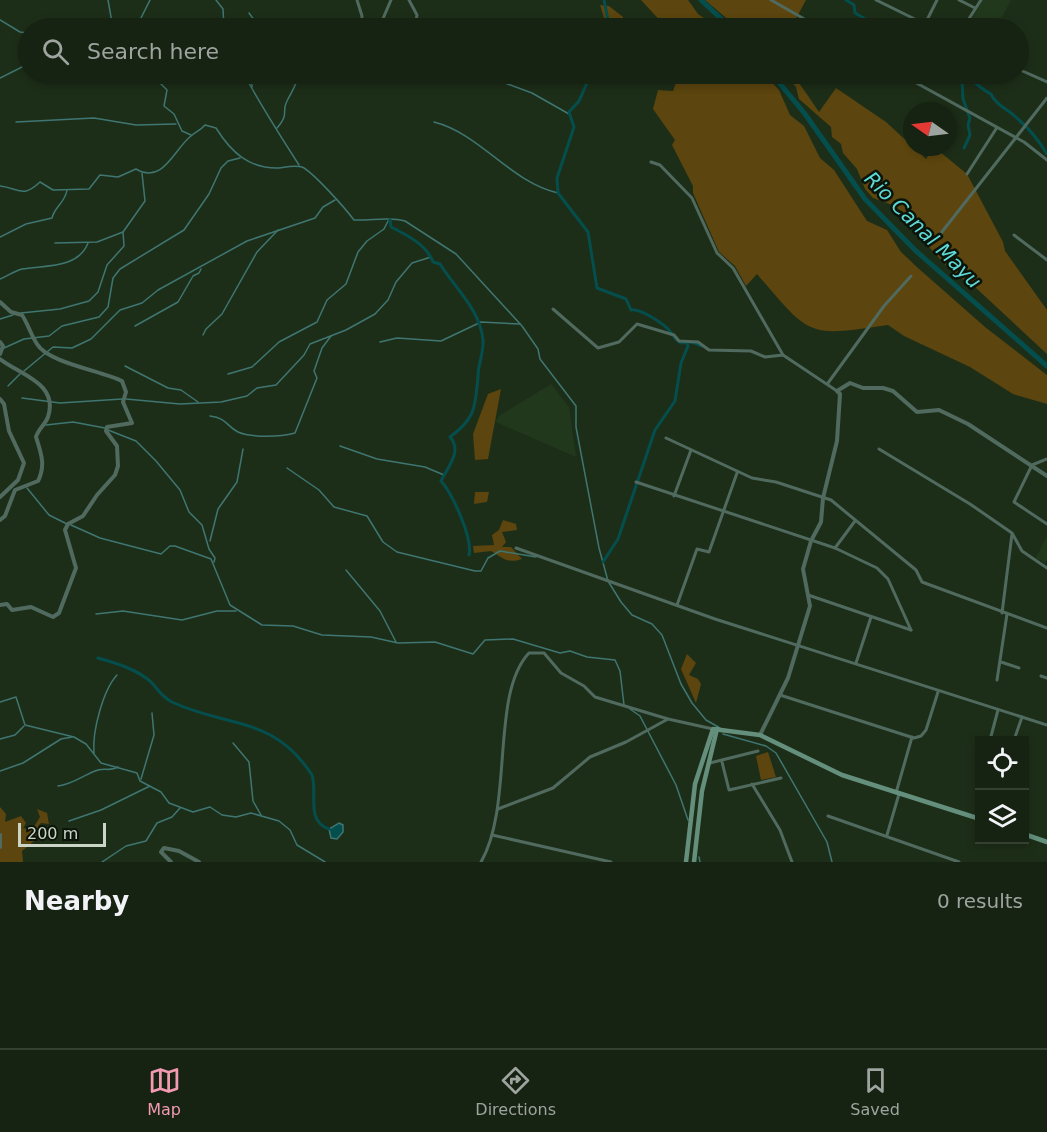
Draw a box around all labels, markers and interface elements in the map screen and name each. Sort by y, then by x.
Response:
search box [18,18,1029,84]
icon: search [39,35,72,68]
text: Search here [87,39,219,64]
north arrow [903,102,957,156]
water label: Rio Canal Mayu [860,167,986,293]
map controls [975,736,1029,844]
button: locate [975,736,1029,790]
button: layers [975,790,1029,844]
scale bar [18,820,106,848]
text: 200 m [27,824,78,843]
text: Nearby [24,886,129,916]
text: 0 results [937,889,1023,913]
tab: Map [147,1064,181,1119]
tab: Directions [475,1064,556,1119]
tab: Saved [850,1064,900,1119]

